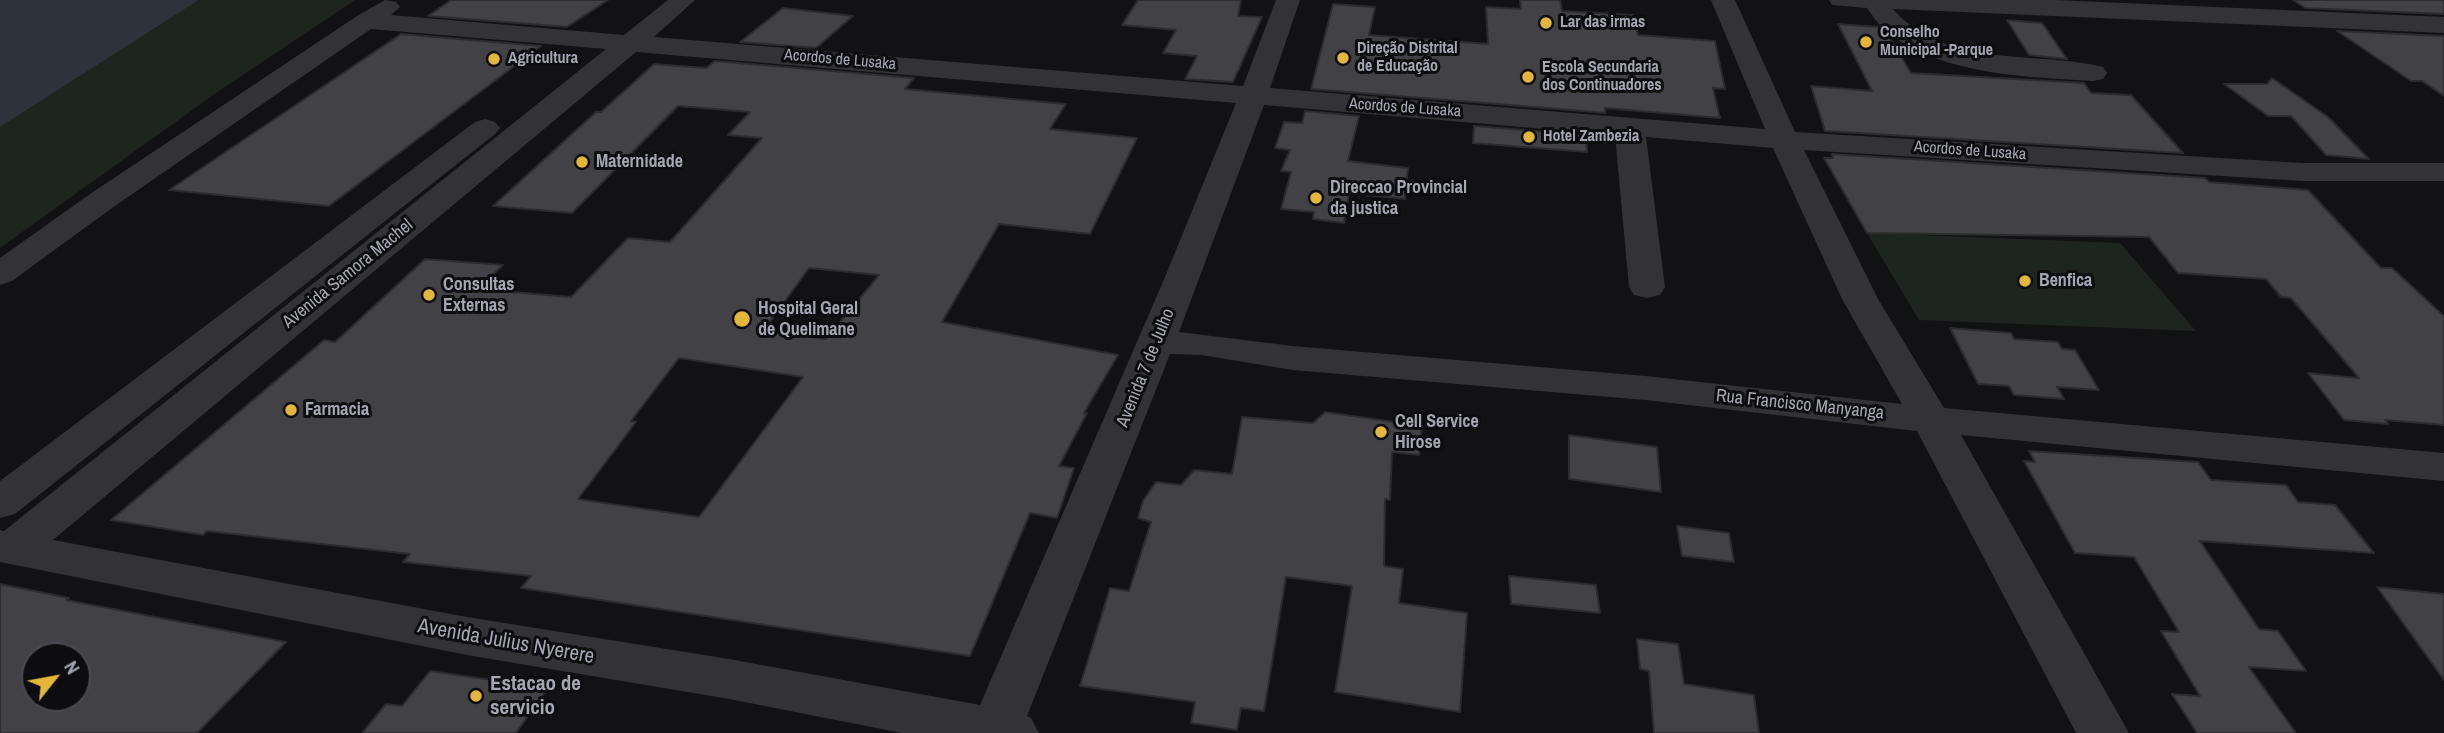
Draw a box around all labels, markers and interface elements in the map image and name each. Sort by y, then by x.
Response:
place label: Lar das irmas [1560,13,1645,33]
marker: Lar das irmas [1538,15,1554,31]
place label: Conselho Municipal -Parque [1880,23,1993,61]
marker: Conselho Municipal -Parque [1858,34,1874,50]
place label: Direção Distrital de Educação [1357,39,1458,77]
street label: Acordos de Lusaka [783,46,897,74]
place label: Agricultura [508,49,578,69]
marker: Direção Distrital de Educação [1335,50,1351,66]
marker: Agricultura [486,51,502,67]
place label: Escola Secundaria dos Continuadores [1542,58,1662,96]
marker: Escola Secundaria dos Continuadores [1520,69,1536,85]
street label: Acordos de Lusaka [1348,95,1462,121]
place label: Hotel Zambezia [1543,127,1639,147]
marker: Hotel Zambezia [1521,129,1537,145]
street label: Acordos de Lusaka [1913,138,2027,164]
place label: Maternidade [596,151,683,173]
marker: Maternidade [574,154,590,170]
place label: Direccao Provincial da justica [1330,177,1467,220]
marker: Direccao Provincial da justica [1308,190,1324,206]
street label: Avenida Samora Machel [278,215,418,333]
place label: Benfica [2039,270,2092,292]
marker: Benfica [2017,273,2033,289]
place label: Consultas Externas [443,274,514,316]
marker: Consultas Externas [421,287,437,303]
place label: Hospital Geral de Quelimane [758,298,858,340]
street label: Avenida 7 de Julho [1112,305,1180,431]
marker: Hospital Geral de Quelimane [732,309,752,329]
street label: Rua Francisco Manyanga [1715,385,1885,425]
place label: Farmacia [305,399,369,421]
marker: Farmacia [283,402,299,418]
place label: Cell Service Hirose [1395,411,1479,453]
marker: Cell Service Hirose [1373,424,1389,440]
street label: Avenida Julius Nyerere [416,614,596,670]
north arrow [21,642,91,712]
text: N [58,656,86,679]
place label: Estacao de servicio [490,671,581,721]
marker: Estacao de servicio [468,688,484,704]

